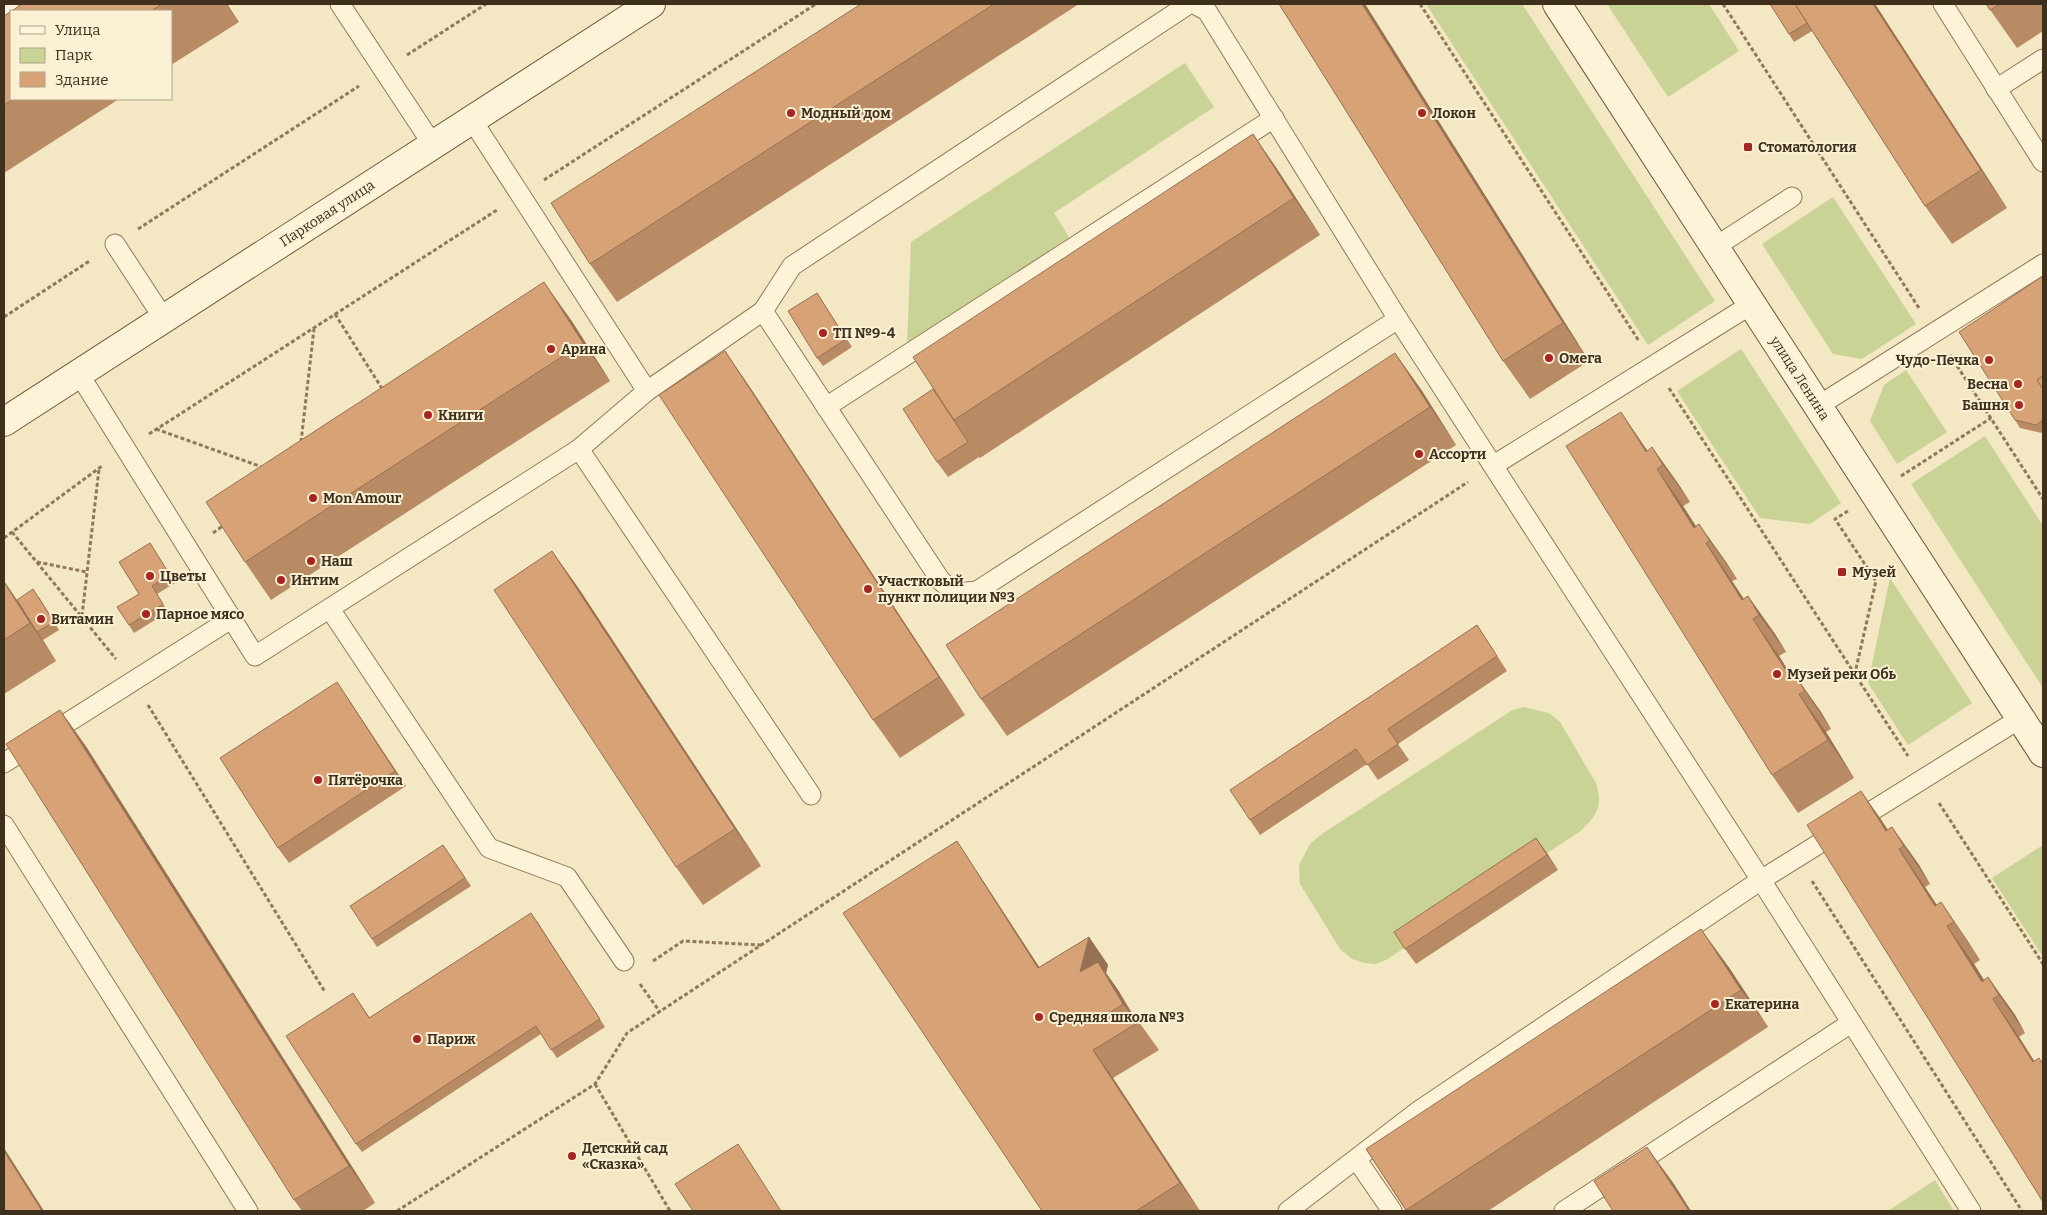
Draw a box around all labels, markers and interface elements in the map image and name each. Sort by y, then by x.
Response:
legend [10,10,172,100]
text: Улица [55,21,101,39]
text: Парк [55,46,93,64]
text: Здание [55,71,109,89]
place label: Модный дом [801,105,891,122]
place label: Локон [1432,105,1476,122]
marker: Модный дом [785,107,797,119]
marker: Локон [1416,107,1428,119]
place label: Стоматология [1758,139,1857,156]
marker: Стоматология [1742,141,1754,153]
street label: Парковая улица [277,176,378,250]
place label: ТП №9-4 [833,325,896,342]
marker: ТП №9-4 [817,327,829,339]
street label: улица Ленина [1766,332,1833,424]
place label: Арина [561,341,606,358]
marker: Арина [545,343,557,355]
place label: Омега [1559,350,1602,367]
marker: Омега [1543,352,1555,364]
place label: Чудо-Печка [1896,352,1979,369]
marker: Чудо-Печка [1983,354,1995,366]
place label: Весна [1967,376,2008,393]
marker: Весна [2012,378,2024,390]
place label: Башня [1962,397,2009,414]
marker: Башня [2013,399,2025,411]
place label: Книги [438,407,484,424]
marker: Книги [422,409,434,421]
place label: Ассорти [1429,446,1487,463]
marker: Ассорти [1413,448,1425,460]
place label: Mon Amour [323,490,402,507]
marker: Mon Amour [307,492,319,504]
place label: Наш [321,553,353,570]
marker: Наш [305,555,317,567]
place label: Музей [1852,564,1896,581]
marker: Музей [1836,566,1848,578]
place label: Цветы [160,568,206,585]
marker: Цветы [144,570,156,582]
place label: Интим [291,572,340,589]
place label: Участковый пункт полиции №3 [878,573,1015,606]
marker: Интим [275,574,287,586]
marker: Участковый пункт полиции №3 [862,583,874,595]
place label: Парное мясо [156,606,244,623]
marker: Парное мясо [140,608,152,620]
place label: Витамин [51,611,114,628]
marker: Витамин [35,613,47,625]
place label: Музей реки Обь [1787,666,1896,683]
marker: Музей реки Обь [1771,668,1783,680]
place label: Пятёрочка [328,772,403,789]
marker: Пятёрочка [312,774,324,786]
place label: Екатерина [1725,996,1800,1013]
marker: Екатерина [1709,998,1721,1010]
place label: Средняя школа №3 [1049,1009,1184,1026]
marker: Средняя школа №3 [1033,1011,1045,1023]
place label: Париж [427,1031,476,1048]
marker: Париж [411,1033,423,1045]
place label: Детский сад «Сказка» [582,1140,668,1173]
marker: Детский сад «Сказка» [566,1150,578,1162]

